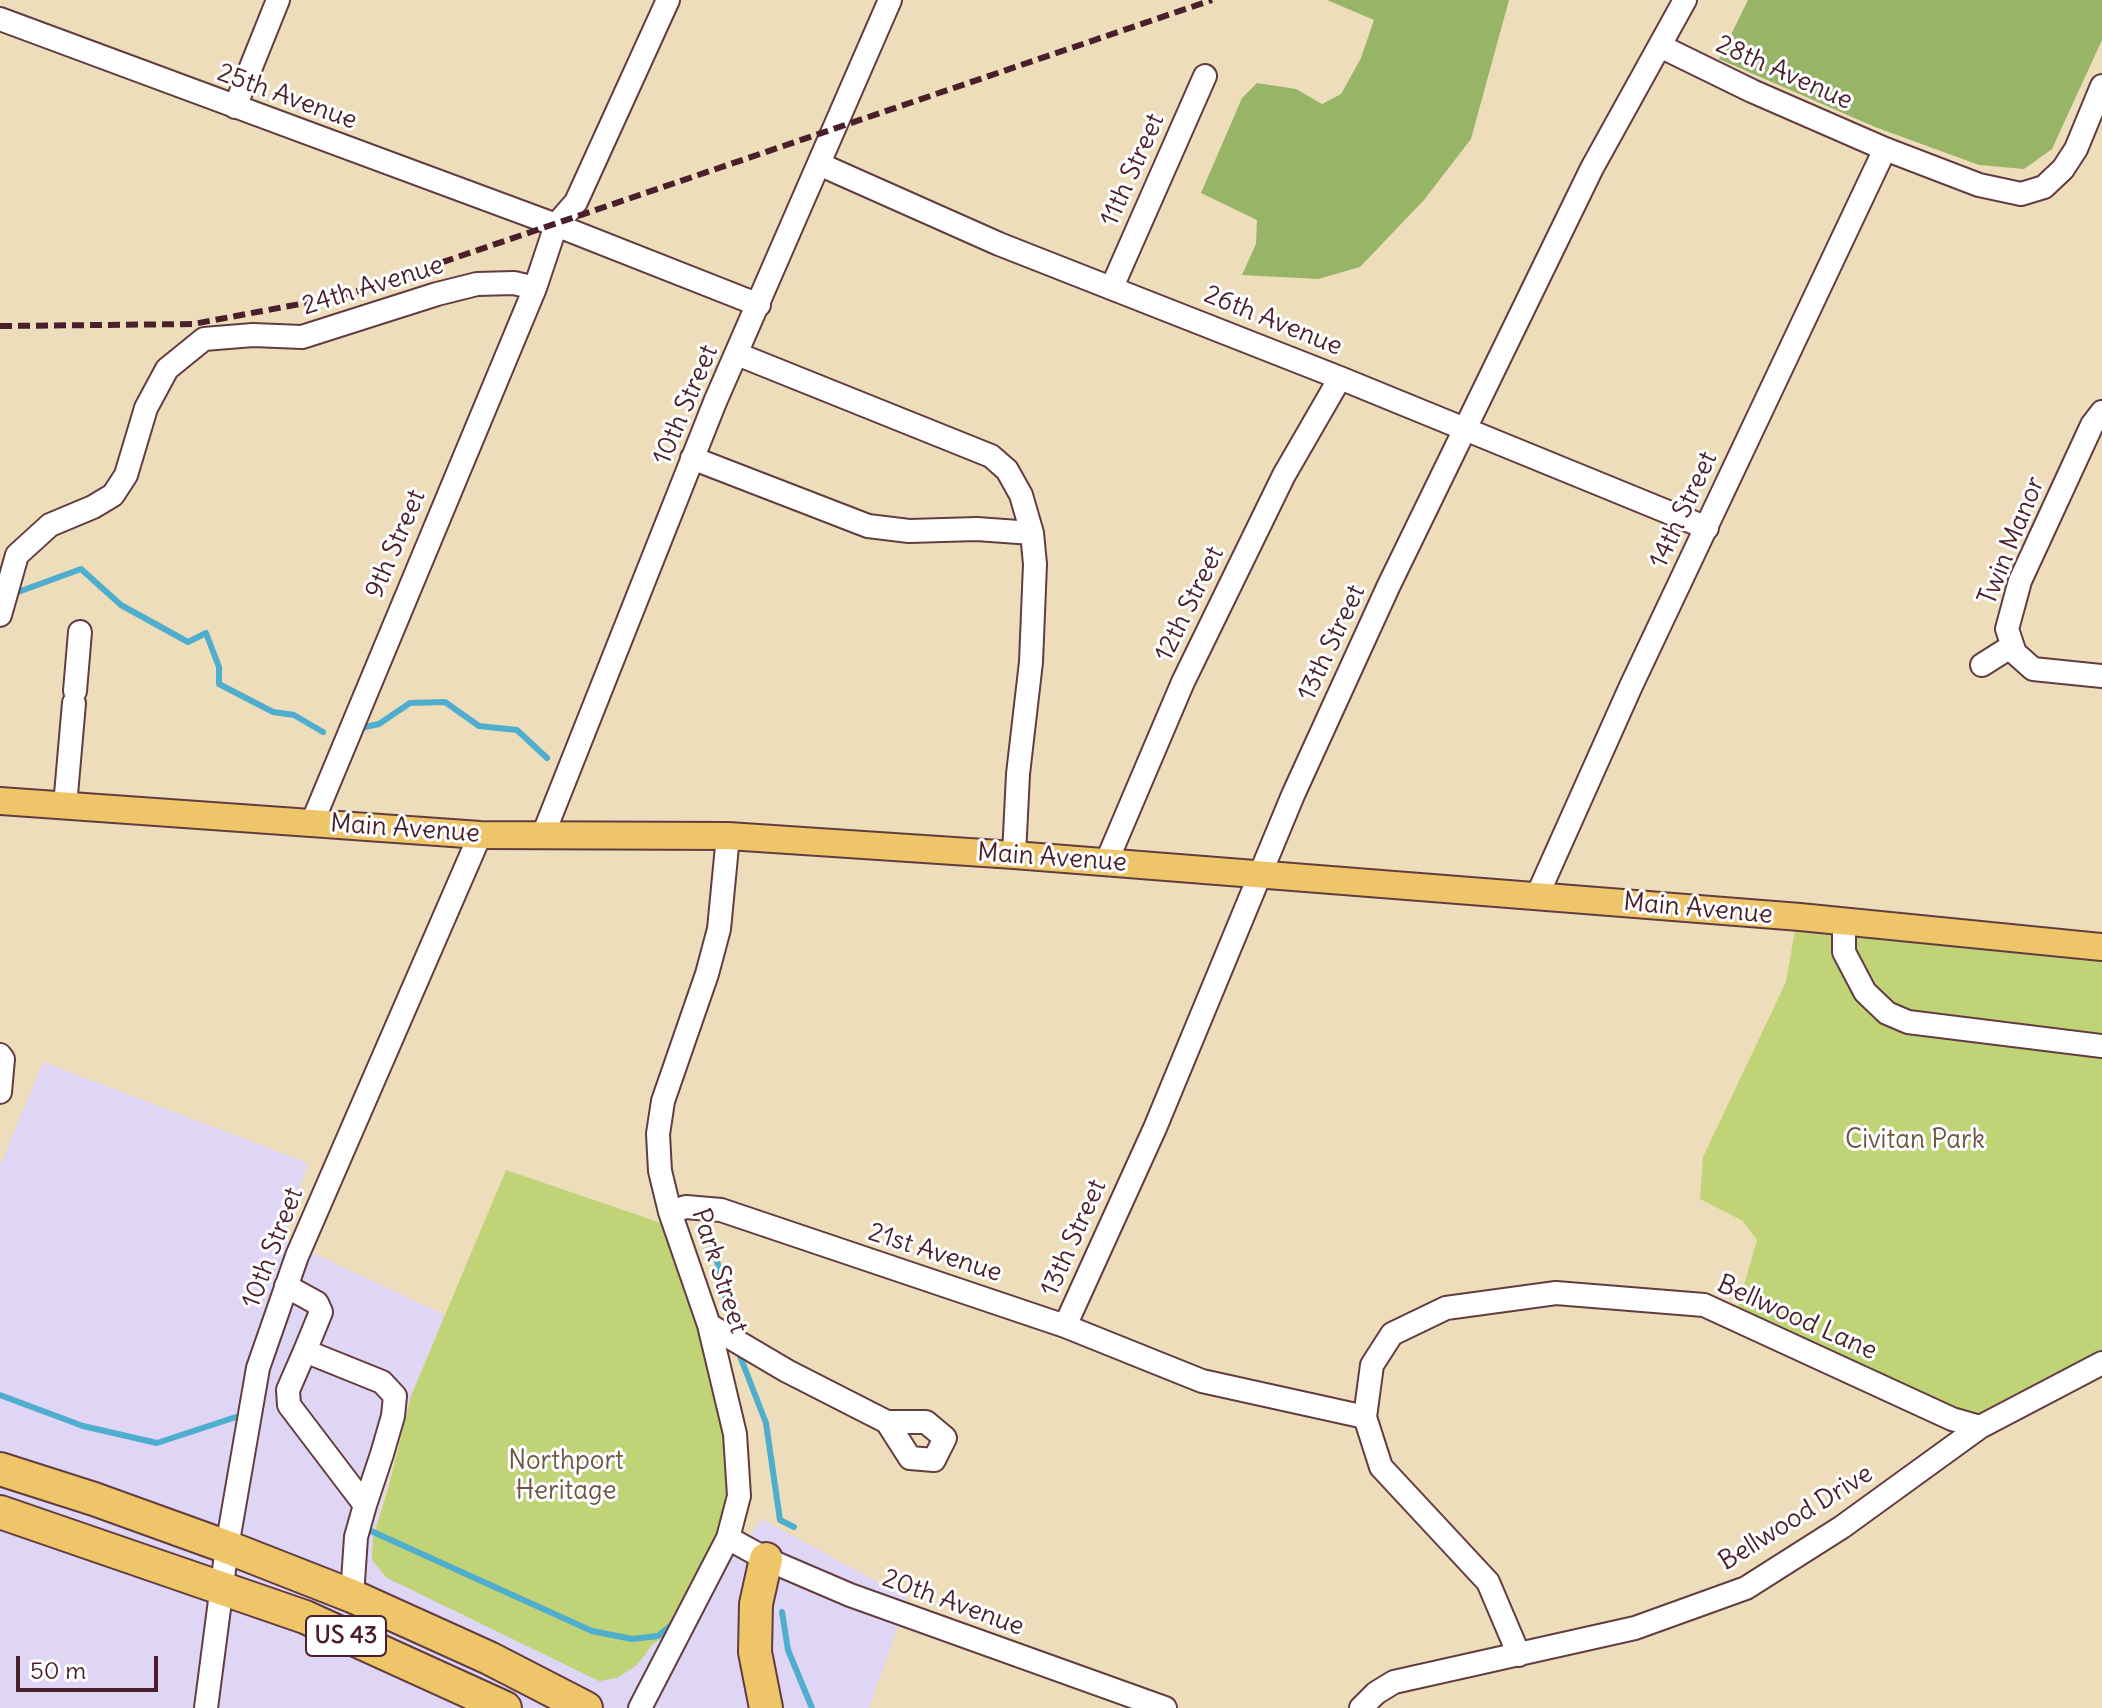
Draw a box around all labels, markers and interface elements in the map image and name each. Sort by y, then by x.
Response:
street label: 28th Avenue [1711,29,1857,117]
street label: 25th Avenue [213,57,361,137]
street label: 11th Street [1094,109,1172,231]
street label: 24th Avenue [299,250,447,322]
street label: 26th Avenue [1199,279,1347,363]
street label: 10th Street [647,341,725,469]
street label: 14th Street [1644,447,1724,573]
street label: Twin Manor [1972,472,2052,610]
street label: 9th Street [359,485,433,603]
street label: 12th Street [1149,541,1231,667]
street label: 13th Street [1292,580,1372,706]
street label: Main Avenue [329,808,481,850]
street label: Main Avenue [976,837,1128,879]
street label: Main Avenue [1622,887,1774,931]
park label: Civitan Park [1845,1125,1985,1157]
street label: 13th Street [1034,1175,1114,1301]
street label: 10th Street [236,1183,310,1313]
street label: Park Street [684,1205,754,1337]
street label: 21st Avenue [864,1217,1006,1289]
street label: Bellwood Lane [1712,1269,1882,1367]
park label: Northport Heritage [508,1446,624,1508]
street label: Bellwood Drive [1713,1458,1879,1578]
street label: 20th Avenue [878,1563,1028,1643]
road number: US 43 [306,1616,386,1656]
scale bar [20,1640,162,1690]
text: 50 m [30,1655,86,1685]

